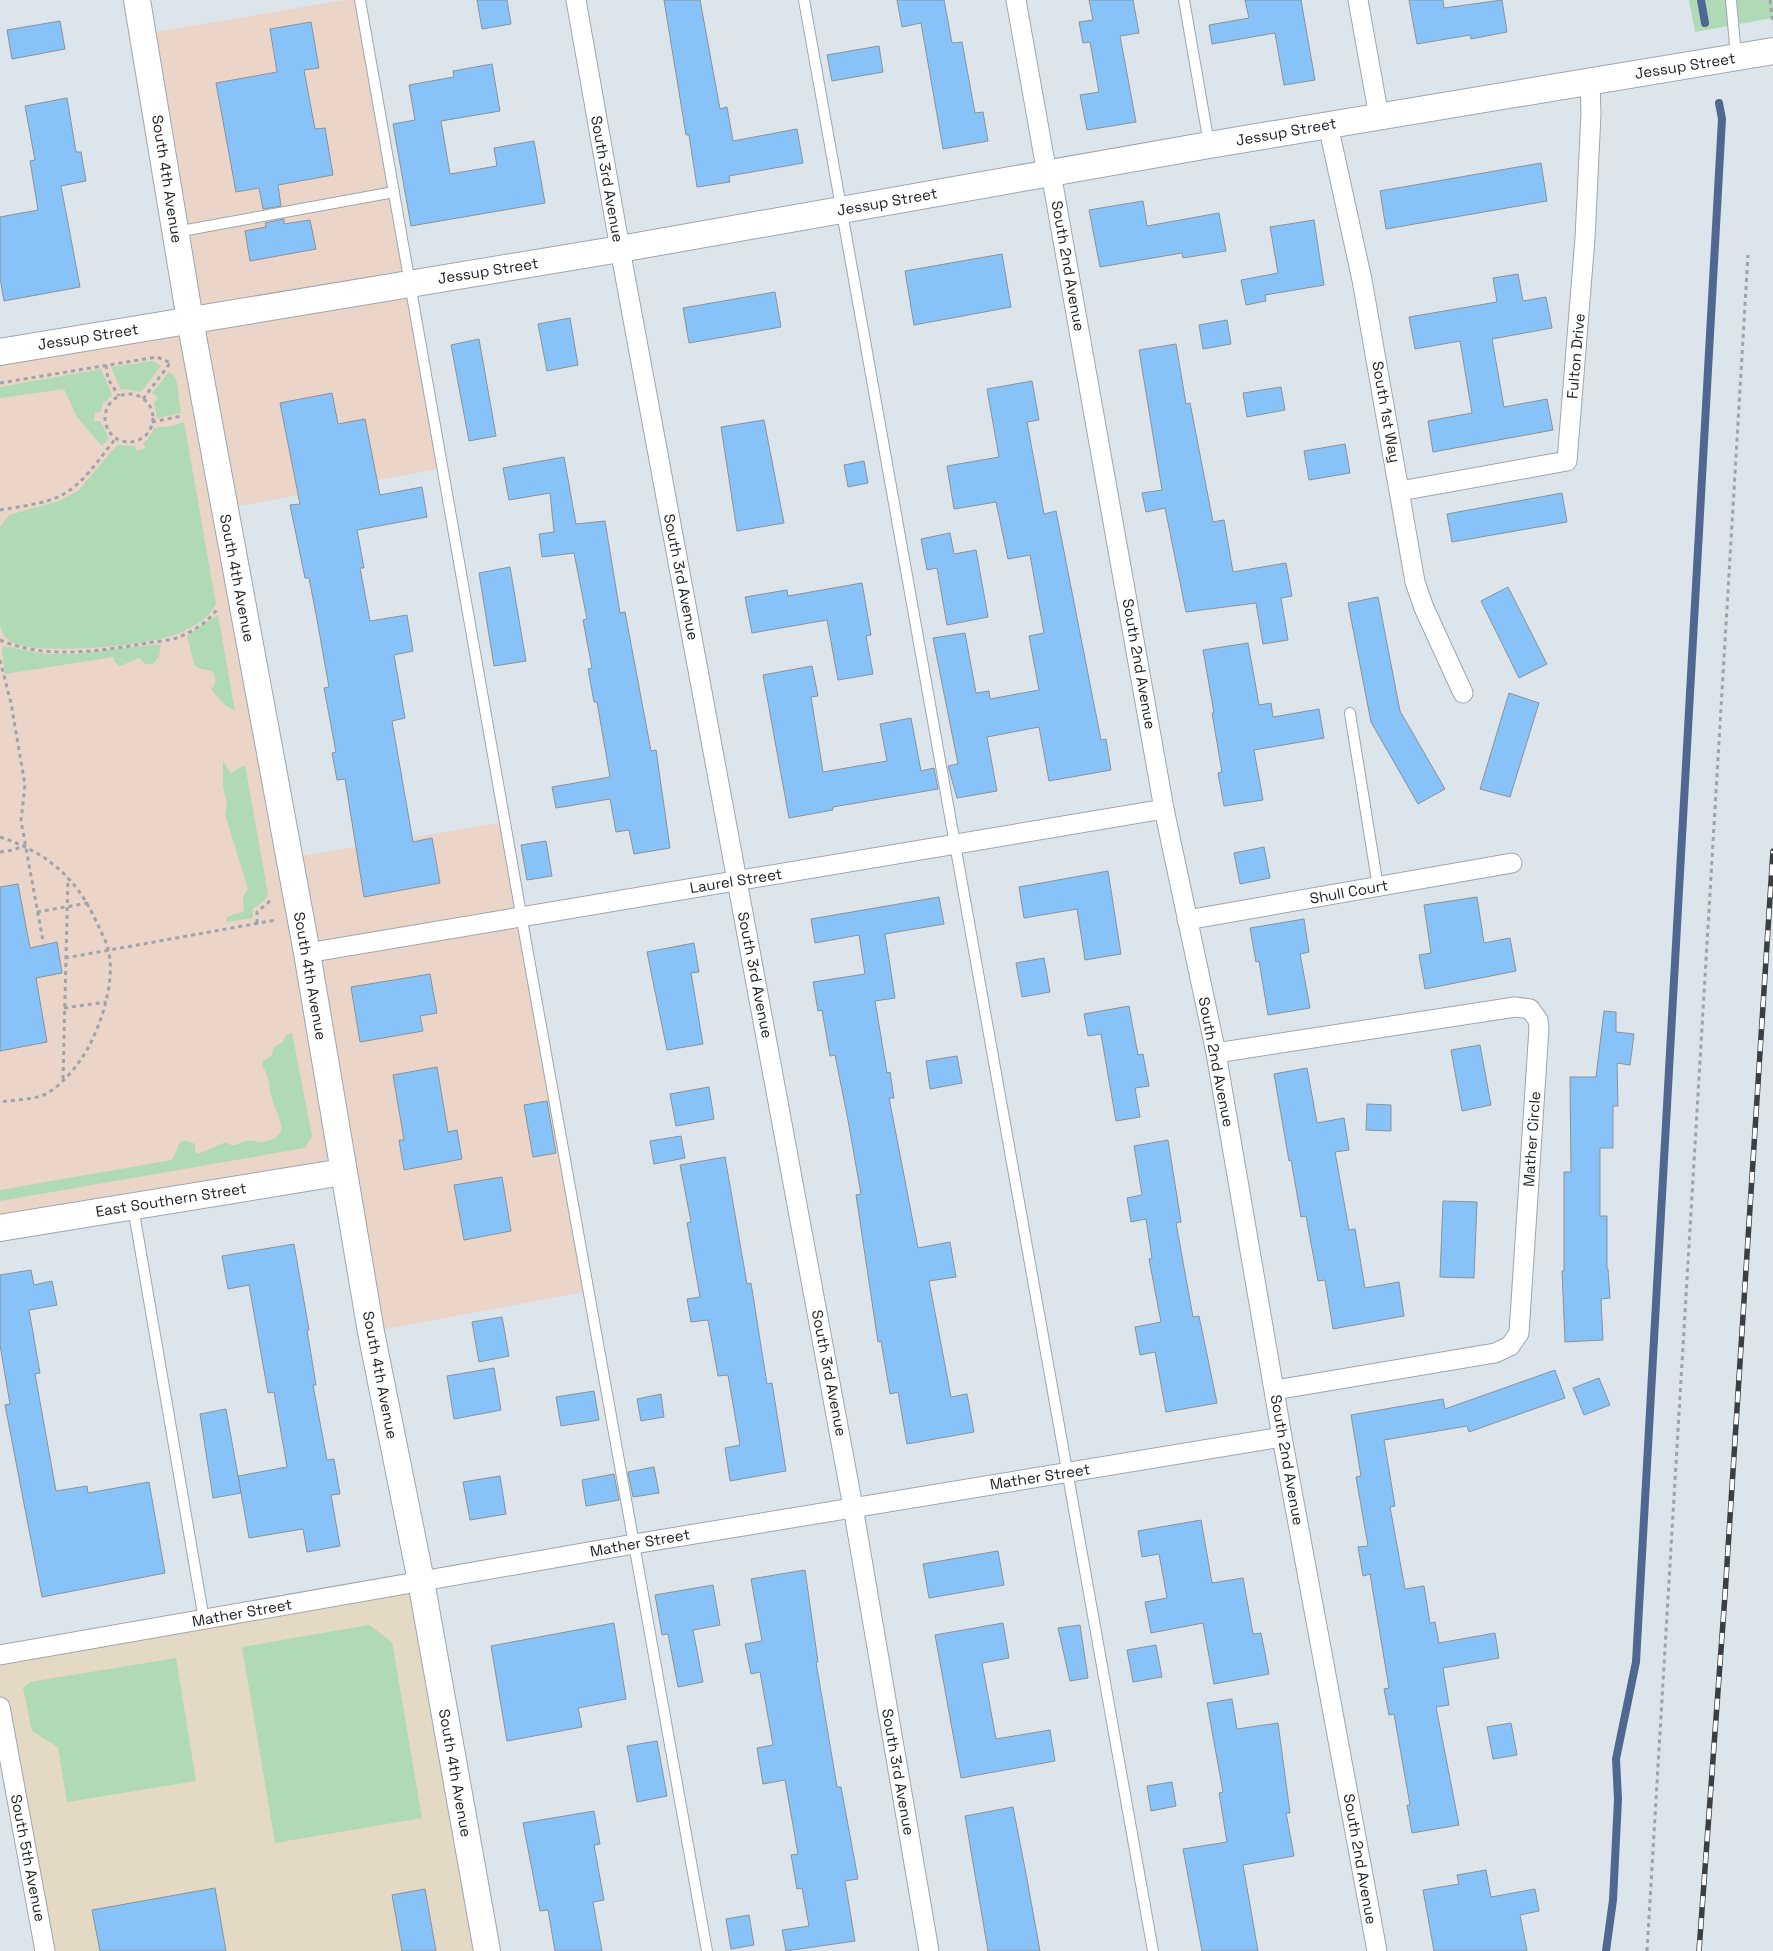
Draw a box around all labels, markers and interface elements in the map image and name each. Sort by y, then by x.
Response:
street label: Jessup Street [1633,48,1737,83]
street label: South 4th Avenue [148,113,187,245]
street label: Jessup Street [1234,113,1338,150]
street label: South 3rd Avenue [587,114,628,244]
street label: Jessup Street [835,183,939,220]
street label: South 2nd Avenue [1048,199,1089,333]
street label: Jessup Street [436,253,540,288]
street label: Fulton Drive [1562,312,1589,400]
street label: Jessup Street [36,319,140,354]
street label: South 1st Way [1368,360,1405,464]
street label: South 4th Avenue [216,512,259,643]
street label: South 3rd Avenue [660,512,703,642]
street label: South 2nd Avenue [1119,597,1160,731]
street label: Laurel Street [688,864,784,897]
street label: Shull Court [1308,875,1390,908]
street label: South 4th Avenue [290,910,331,1042]
street label: South 3rd Avenue [734,910,777,1040]
street label: South 2nd Avenue [1195,995,1238,1129]
street label: Mather Circle [1519,1090,1544,1187]
street label: East Southern Street [94,1178,248,1221]
street label: South 3rd Avenue [808,1308,851,1438]
street label: South 4th Avenue [359,1309,402,1440]
street label: South 2nd Avenue [1267,1393,1308,1527]
street label: Mather Street [988,1459,1092,1494]
street label: Mather Street [588,1524,692,1561]
street label: Mather Street [190,1594,294,1631]
street label: South 4th Avenue [435,1707,476,1839]
street label: South 3rd Avenue [878,1707,919,1837]
street label: South 2nd Avenue [1340,1792,1381,1926]
street label: South 5th Avenue [7,1793,50,1923]

